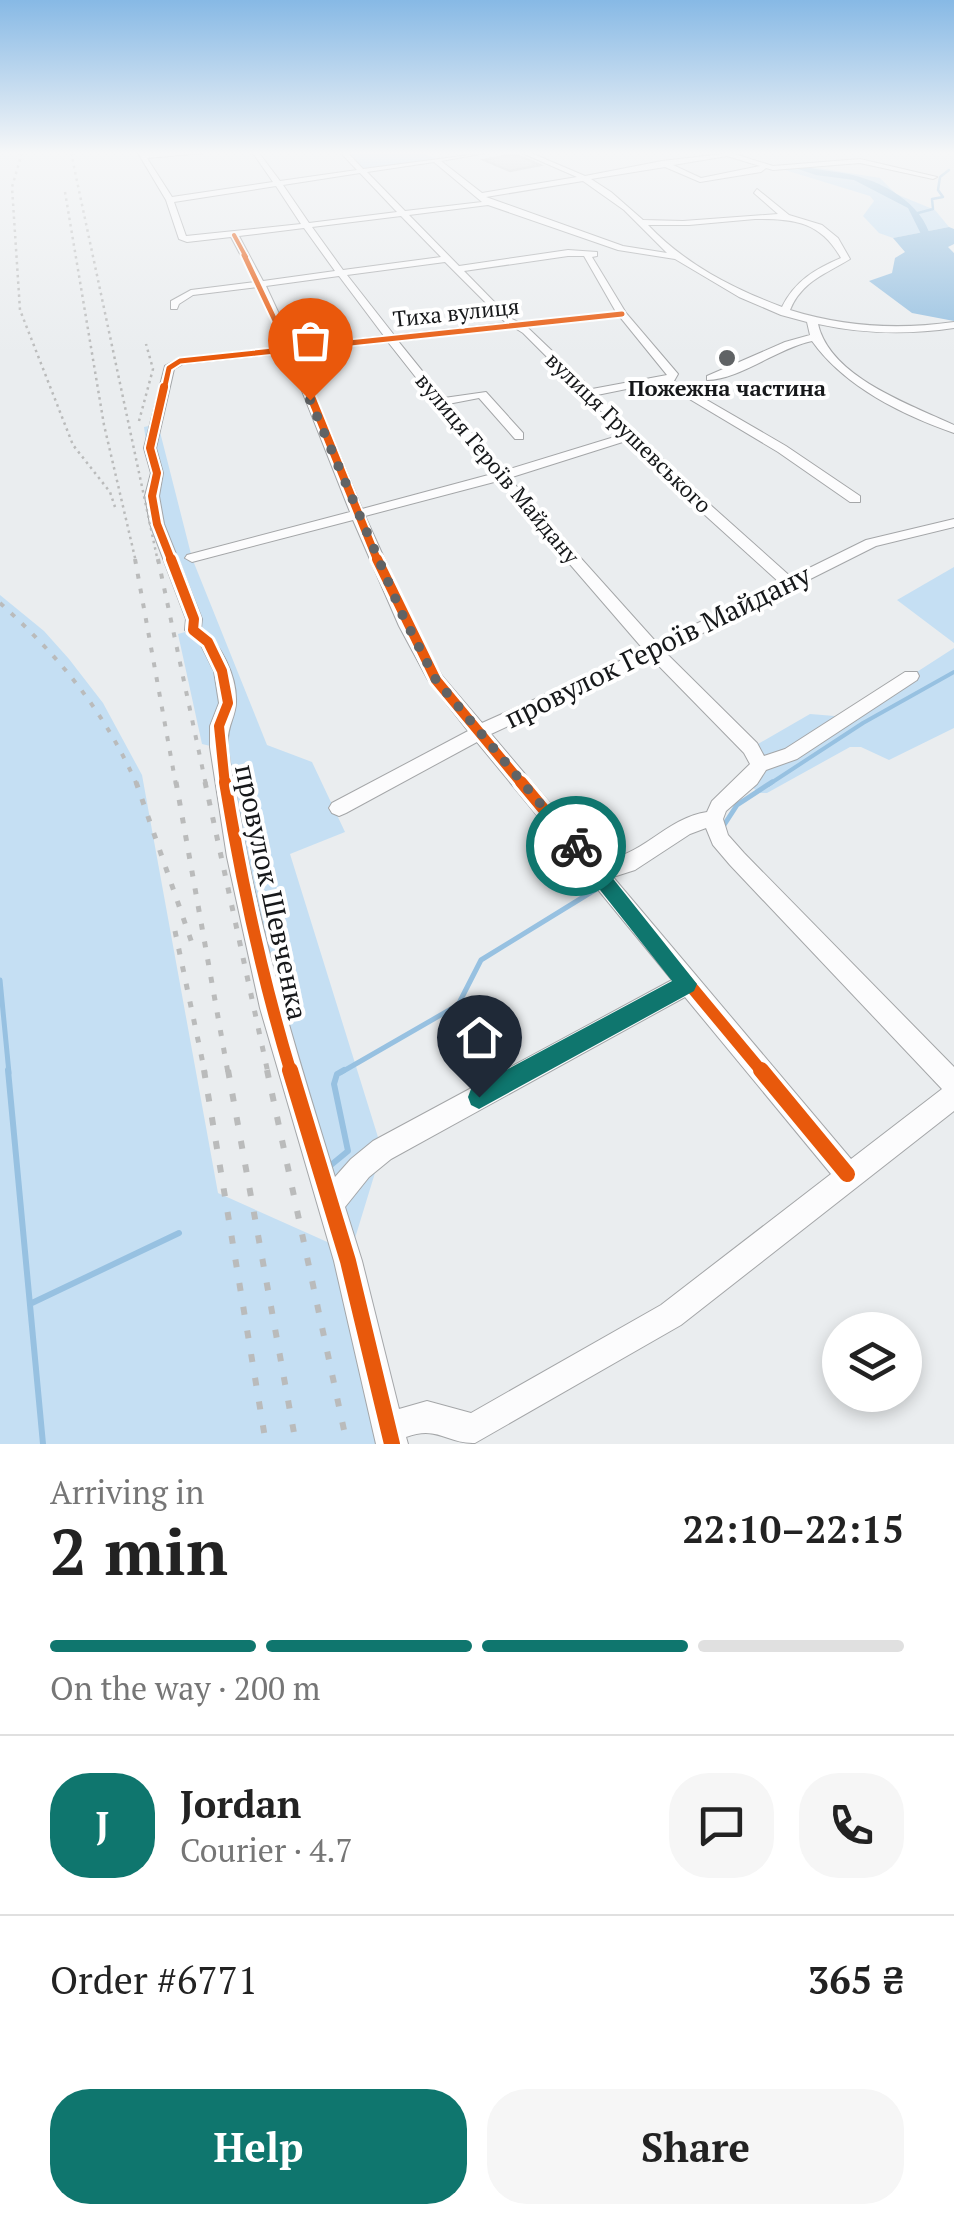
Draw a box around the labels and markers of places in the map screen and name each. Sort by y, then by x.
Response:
pin [268,298,353,401]
marker: Пожежна частина [716,347,738,369]
place label: Пожежна частина [628,373,826,402]
pin [437,995,522,1098]

